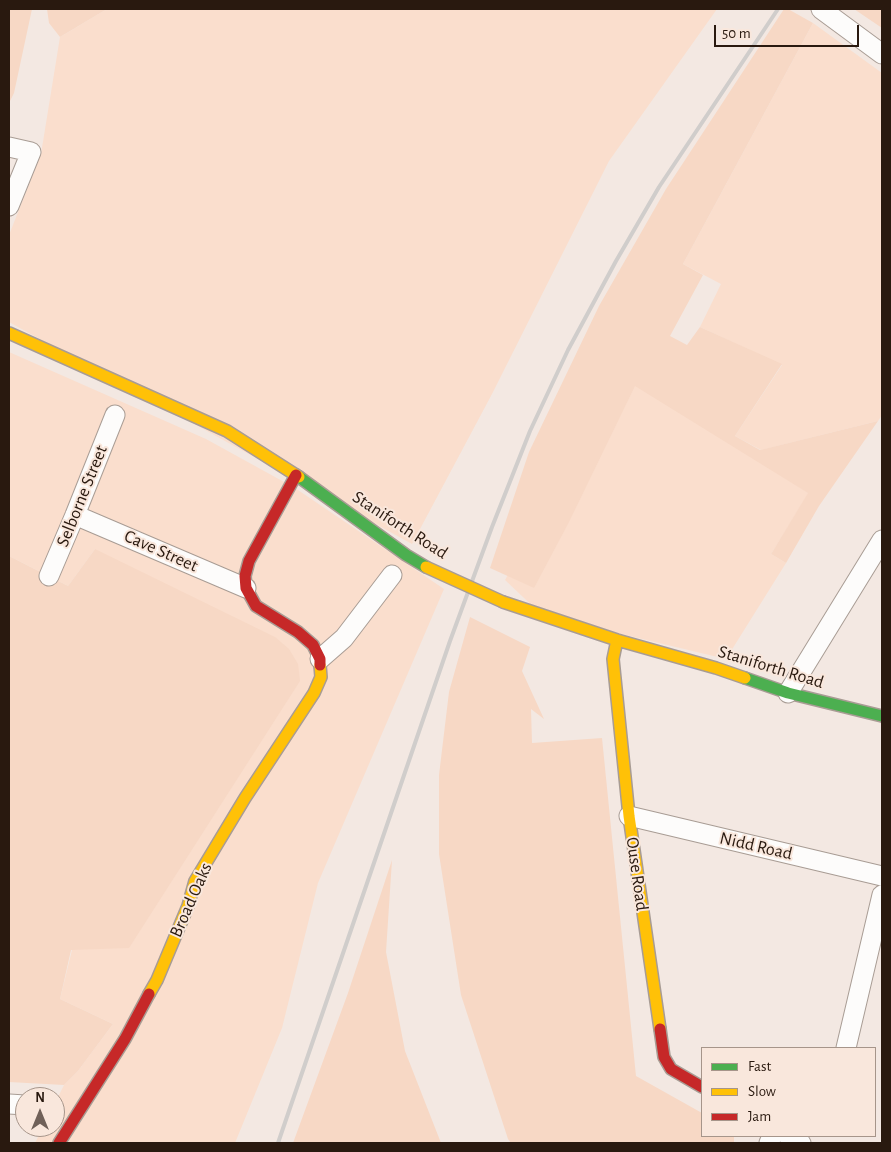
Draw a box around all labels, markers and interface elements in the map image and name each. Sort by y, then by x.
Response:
scale bar [716,15,861,47]
text: 50 m [722,26,751,41]
street label: Selborne Street [52,442,112,550]
street label: Staniforth Road [348,486,452,564]
street label: Cave Street [121,525,201,577]
street label: Staniforth Road [715,641,827,693]
street label: Nidd Road [717,827,795,865]
street label: Ouse Road [621,836,653,912]
street label: Broad Oaks [165,859,217,941]
legend [701,1047,876,1137]
text: Fast [748,1059,771,1074]
text: Slow [748,1084,776,1099]
north arrow [15,1087,65,1137]
text: N [35,1091,45,1105]
text: Jam [748,1109,771,1124]

